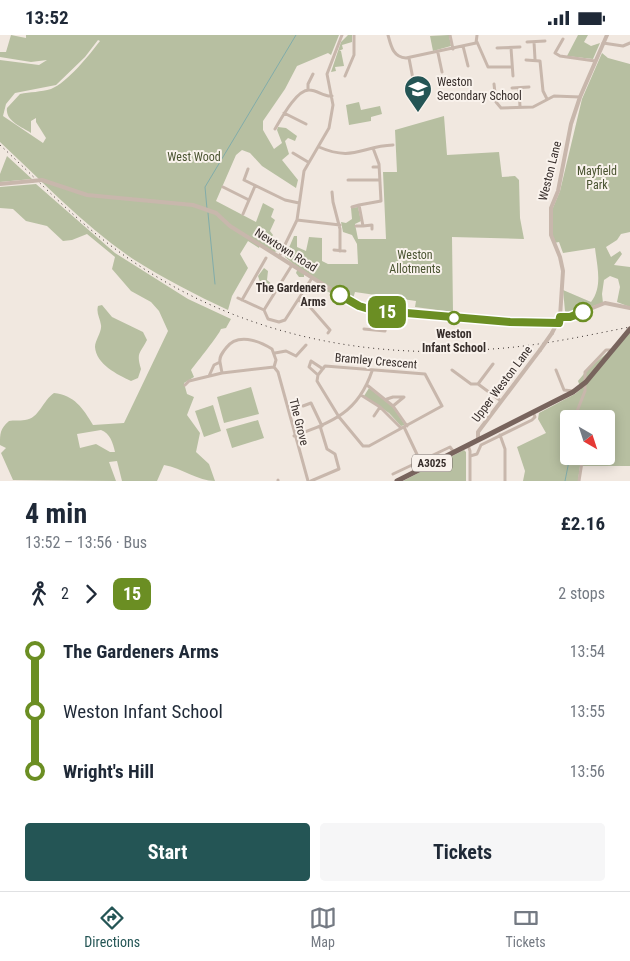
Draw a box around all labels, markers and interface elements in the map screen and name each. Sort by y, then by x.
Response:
text: 13:52 [25,6,69,29]
school or university icon: Weston Secondary School [403,74,433,113]
place label: Weston Secondary School [437,75,522,103]
street label: Weston Lane [536,139,564,202]
park label: West Wood [167,150,221,164]
park label: Mayfield Park [577,164,617,192]
street label: Newtown Road [252,225,320,275]
park label: Weston Allotments [389,248,441,276]
place label: The Gardeners Arms [256,281,327,309]
marker: The Gardeners Arms [330,285,350,305]
line badge: 15 [364,296,410,328]
text: 15 [378,301,396,322]
unlabelled marker [573,302,593,322]
marker: Weston Infant School [447,311,461,325]
place label: Weston Infant School [422,327,486,355]
street label: Upper Weston Lane [469,343,535,425]
street label: Bramley Crescent [334,350,418,372]
street label: The Grove [286,397,312,447]
north arrow [560,410,615,465]
map controls [560,410,615,465]
road number: A3025 [412,454,452,471]
text: 4 min [25,497,87,530]
text: £2.16 [561,512,605,535]
text: 13:52 – 13:56 · Bus [25,533,147,552]
icon: walk [25,580,53,608]
icon: forward [77,580,105,608]
text: 15 [123,583,141,604]
text: 2 [61,584,69,603]
text: 2 stops [558,584,605,603]
text: The Gardeners Arms [63,640,219,663]
text: 13:54 [570,642,605,661]
text: Weston Infant School [63,700,223,723]
text: 13:55 [570,702,605,721]
text: Wright's Hill [63,760,154,783]
text: 13:56 [570,762,605,781]
button: Start [25,823,310,881]
button: Tickets [320,823,605,881]
tab: Directions [84,904,140,950]
tab: Map [309,904,337,950]
tab: Tickets [505,904,546,950]

